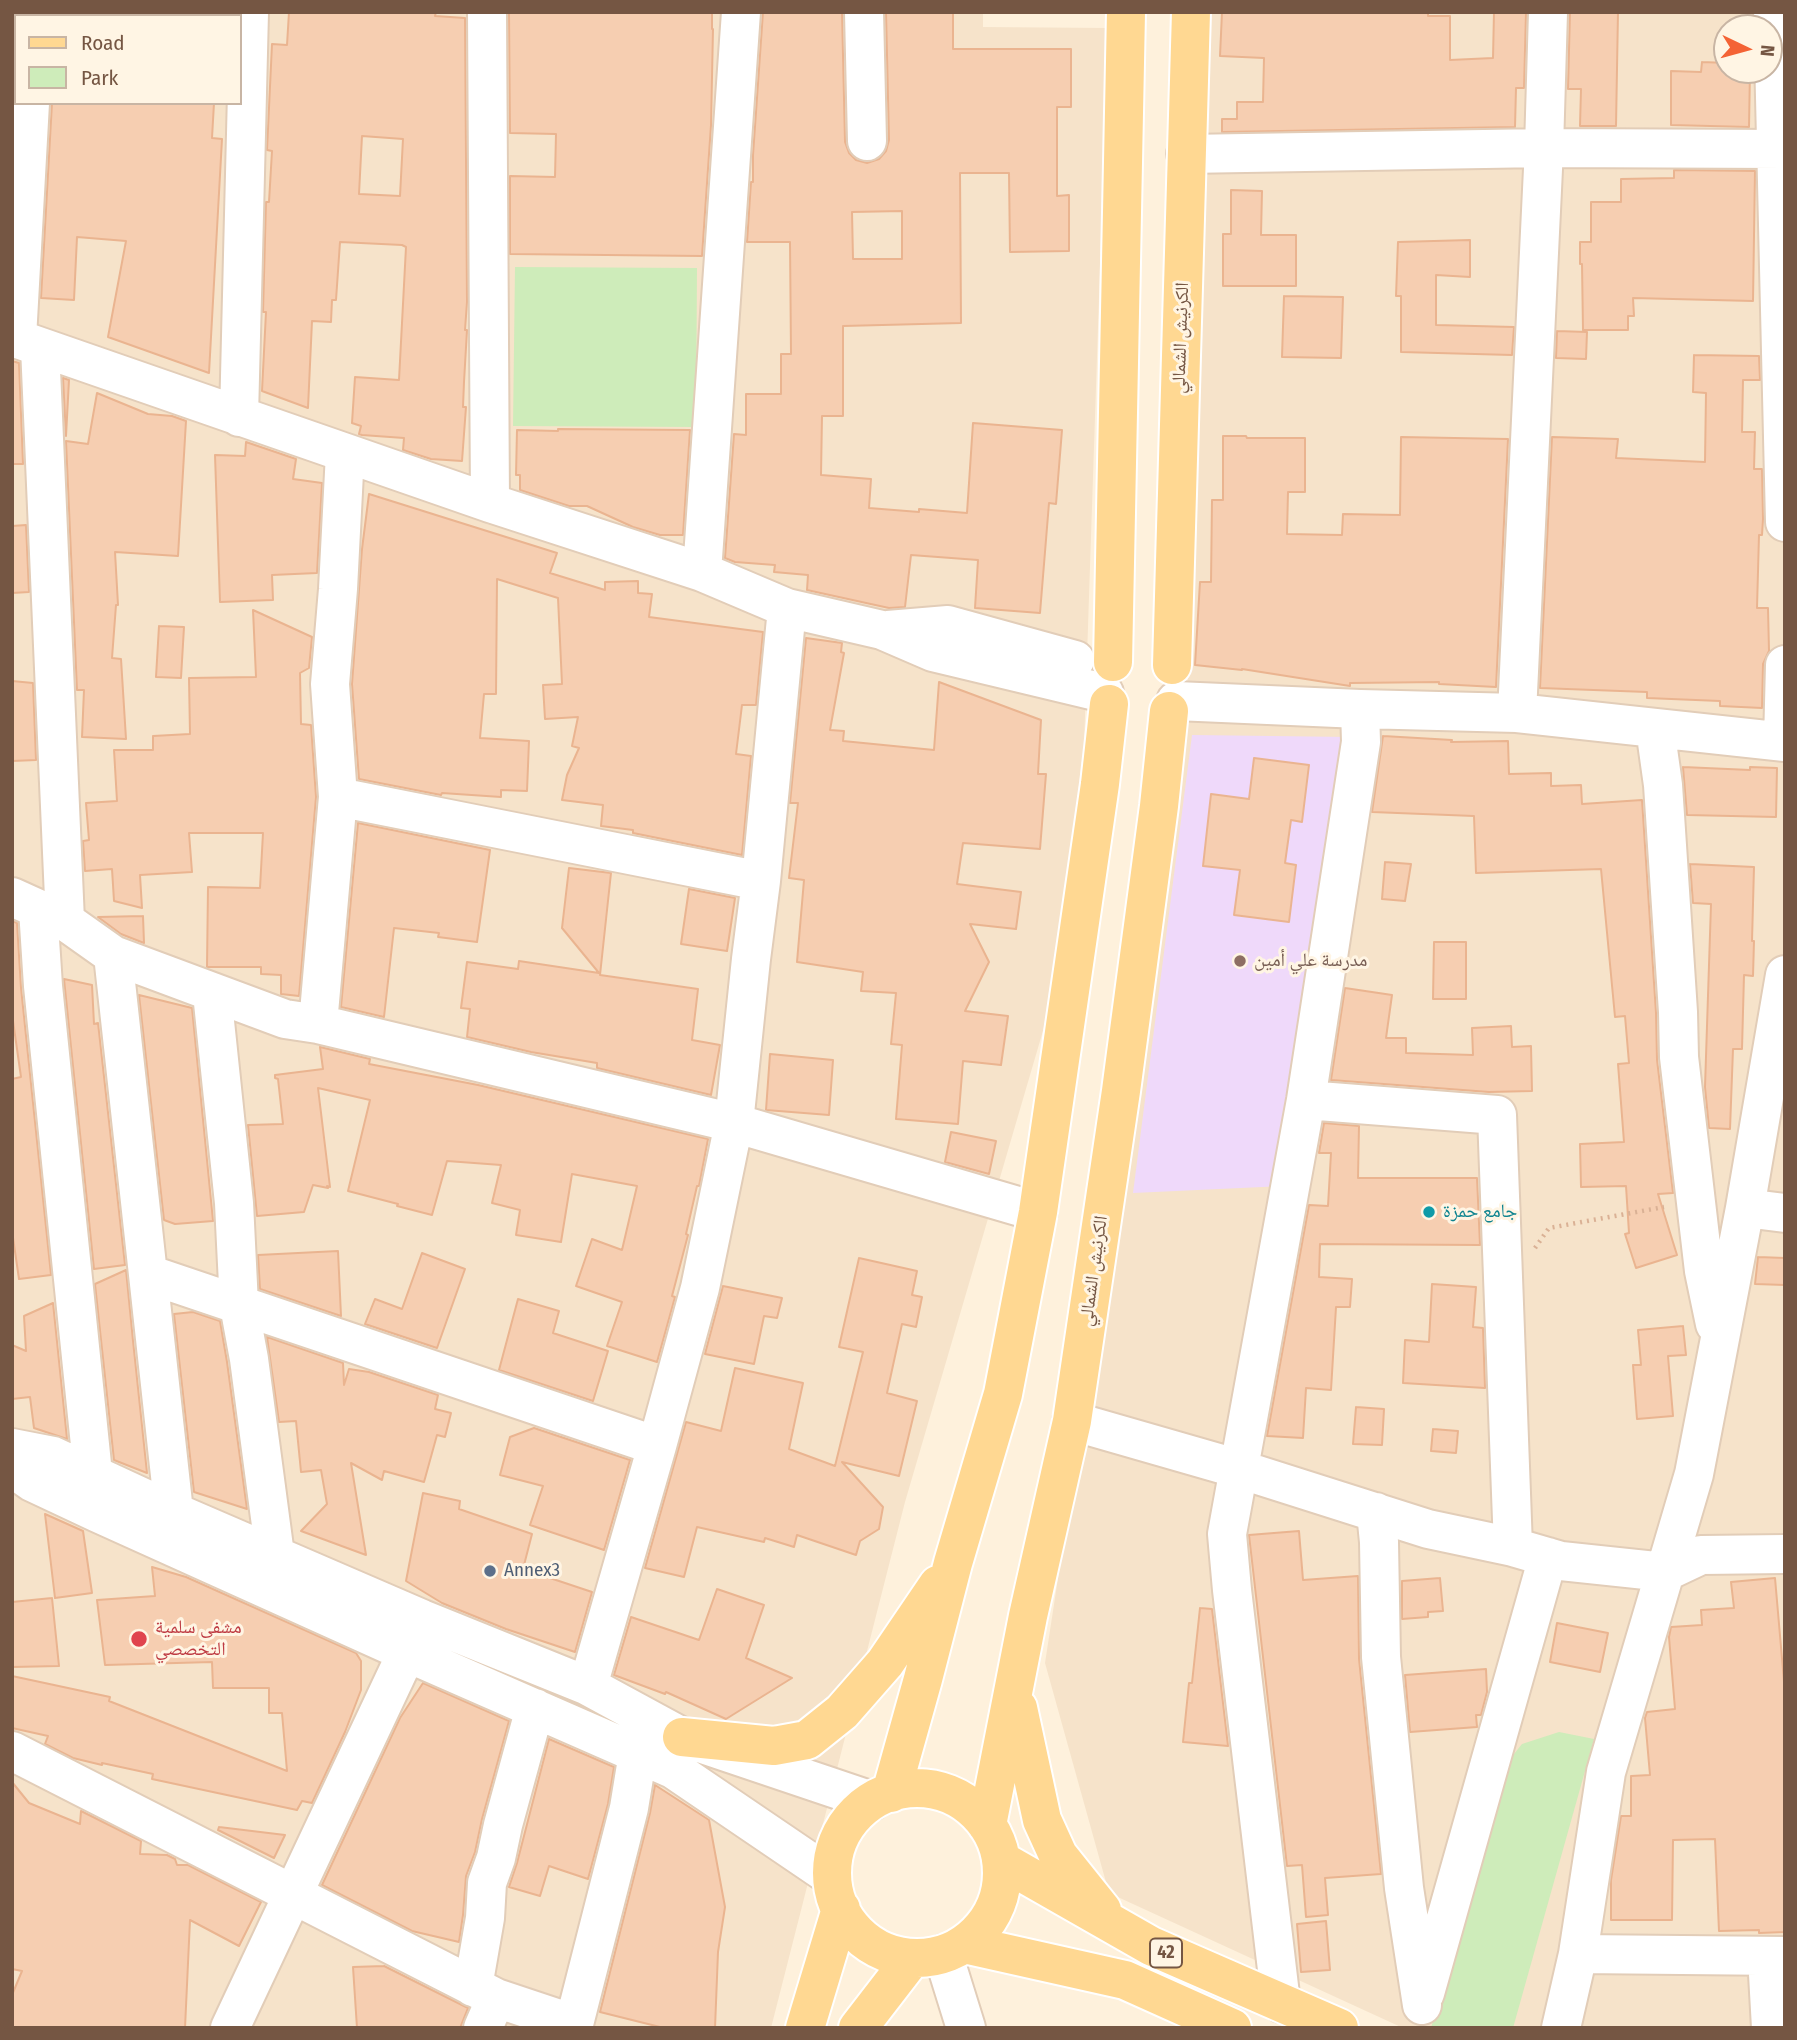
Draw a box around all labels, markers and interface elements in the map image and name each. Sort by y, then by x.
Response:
legend [14,14,242,105]
north arrow [1713,14,1783,84]
text: Road [81,30,125,56]
text: N [1755,44,1779,57]
text: Park [81,65,118,91]
street label: الكرنيش الشمالي [1168,282,1194,394]
place label: مدرسة علي أمين [1254,950,1367,972]
marker: مدرسة علي أمين [1232,953,1248,969]
place label: جامع حمزة [1443,1201,1517,1223]
marker: جامع حمزة [1421,1204,1437,1220]
street label: الكرنيش الشمالي [1075,1214,1113,1328]
place label: Annex3 [504,1560,560,1582]
marker: Annex3 [482,1563,498,1579]
place label: مشفى سلمية التخصصي [155,1617,242,1661]
marker: مشفى سلمية التخصصي [129,1629,149,1649]
road number: 42 [1150,1938,1182,1968]

